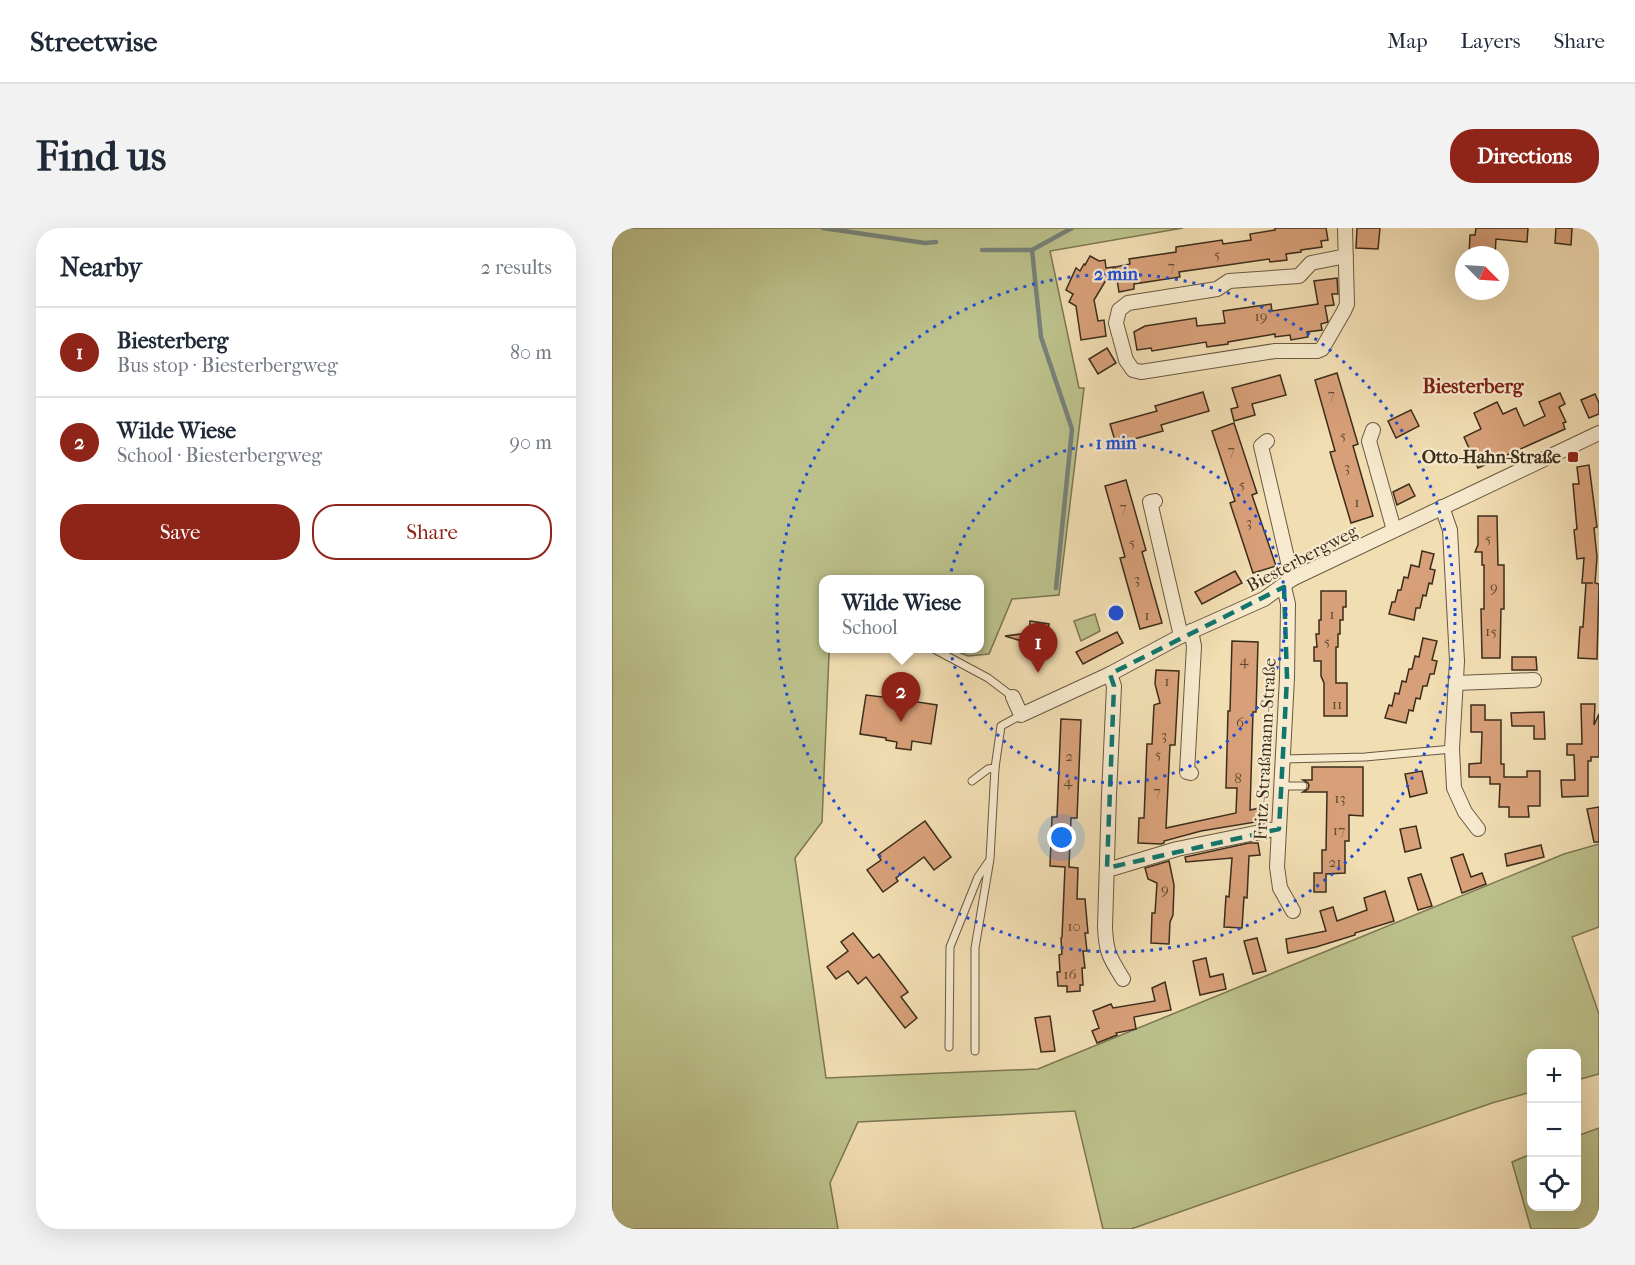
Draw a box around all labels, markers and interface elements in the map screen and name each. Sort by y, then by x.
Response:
text: Streetwise [30,25,157,58]
text: Map [1387,29,1428,53]
text: Layers [1461,29,1520,53]
text: Share [1553,29,1605,53]
button: Directions [1450,129,1599,183]
text: Find us [36,132,166,181]
house number: 5 [1214,245,1220,263]
north arrow [1455,246,1509,300]
text: Nearby [60,252,142,283]
text: 2 results [481,256,552,279]
house number: 7 [1167,257,1175,275]
text: 2 min [1094,264,1138,285]
house number: 19 [1254,307,1268,325]
text: Biesterberg [117,328,228,354]
text: 1 [76,341,83,364]
text: 80 m [510,341,552,364]
text: Bus stop · Biesterbergweg [117,354,338,377]
district label: Biesterberg [1422,375,1525,398]
house number: 7 [1327,385,1335,403]
text: Wilde Wiese [117,418,236,444]
house number: 5 [1340,426,1346,444]
text: 2 [74,431,85,454]
text: 90 m [510,431,552,454]
text: 1 min [1095,433,1137,454]
house number: 7 [1227,441,1235,459]
text: School · Biesterbergweg [117,444,322,467]
place label: Otto-Hahn-Straße [1422,447,1561,468]
marker: Otto-Hahn-Straße [1566,450,1580,464]
house number: 3 [1344,458,1350,476]
house number: 5 [1239,475,1245,493]
house number: 1 [1354,493,1360,511]
house number: 7 [1119,498,1127,516]
button: Save [60,504,300,560]
button: Share [312,504,552,560]
house number: 3 [1246,513,1252,531]
street label: Biesterbergweg [1243,520,1362,597]
house number: 5 [1485,529,1491,547]
house number: 5 [1129,533,1135,551]
house number: 3 [1134,570,1140,588]
popup [819,575,984,653]
house number: 9 [1490,578,1498,596]
text: Wilde Wiese [842,590,961,616]
centre of rings [1106,603,1126,623]
house number: 1 [1329,605,1335,623]
house number: 1 [1144,606,1150,624]
text: School [842,616,898,639]
house number: 15 [1485,622,1497,640]
pin: 1 [1018,624,1058,673]
house number: 5 [1324,632,1330,650]
house number: 4 [1240,651,1250,669]
street label: Fritz-Straßmann-Straße [1250,657,1281,841]
pin: 2 [882,672,920,722]
house number: 1 [1164,672,1170,690]
house number: 11 [1332,695,1342,713]
house number: 6 [1236,713,1245,731]
house number: 3 [1161,726,1167,744]
house number: 5 [1155,745,1161,763]
house number: 2 [1065,747,1073,765]
house number: 8 [1234,769,1242,787]
house number: 4 [1064,772,1074,790]
house number: 7 [1153,782,1161,800]
house number: 13 [1334,789,1346,807]
house number: 17 [1333,821,1345,839]
your location [1047,823,1076,852]
house number: 21 [1328,853,1342,871]
house number: 9 [1161,880,1169,898]
house number: 10 [1067,917,1081,935]
house number: 16 [1063,965,1078,983]
map controls [1527,1049,1581,1211]
button: + [1527,1049,1581,1103]
button: − [1527,1103,1581,1157]
button: locate [1527,1157,1581,1211]

